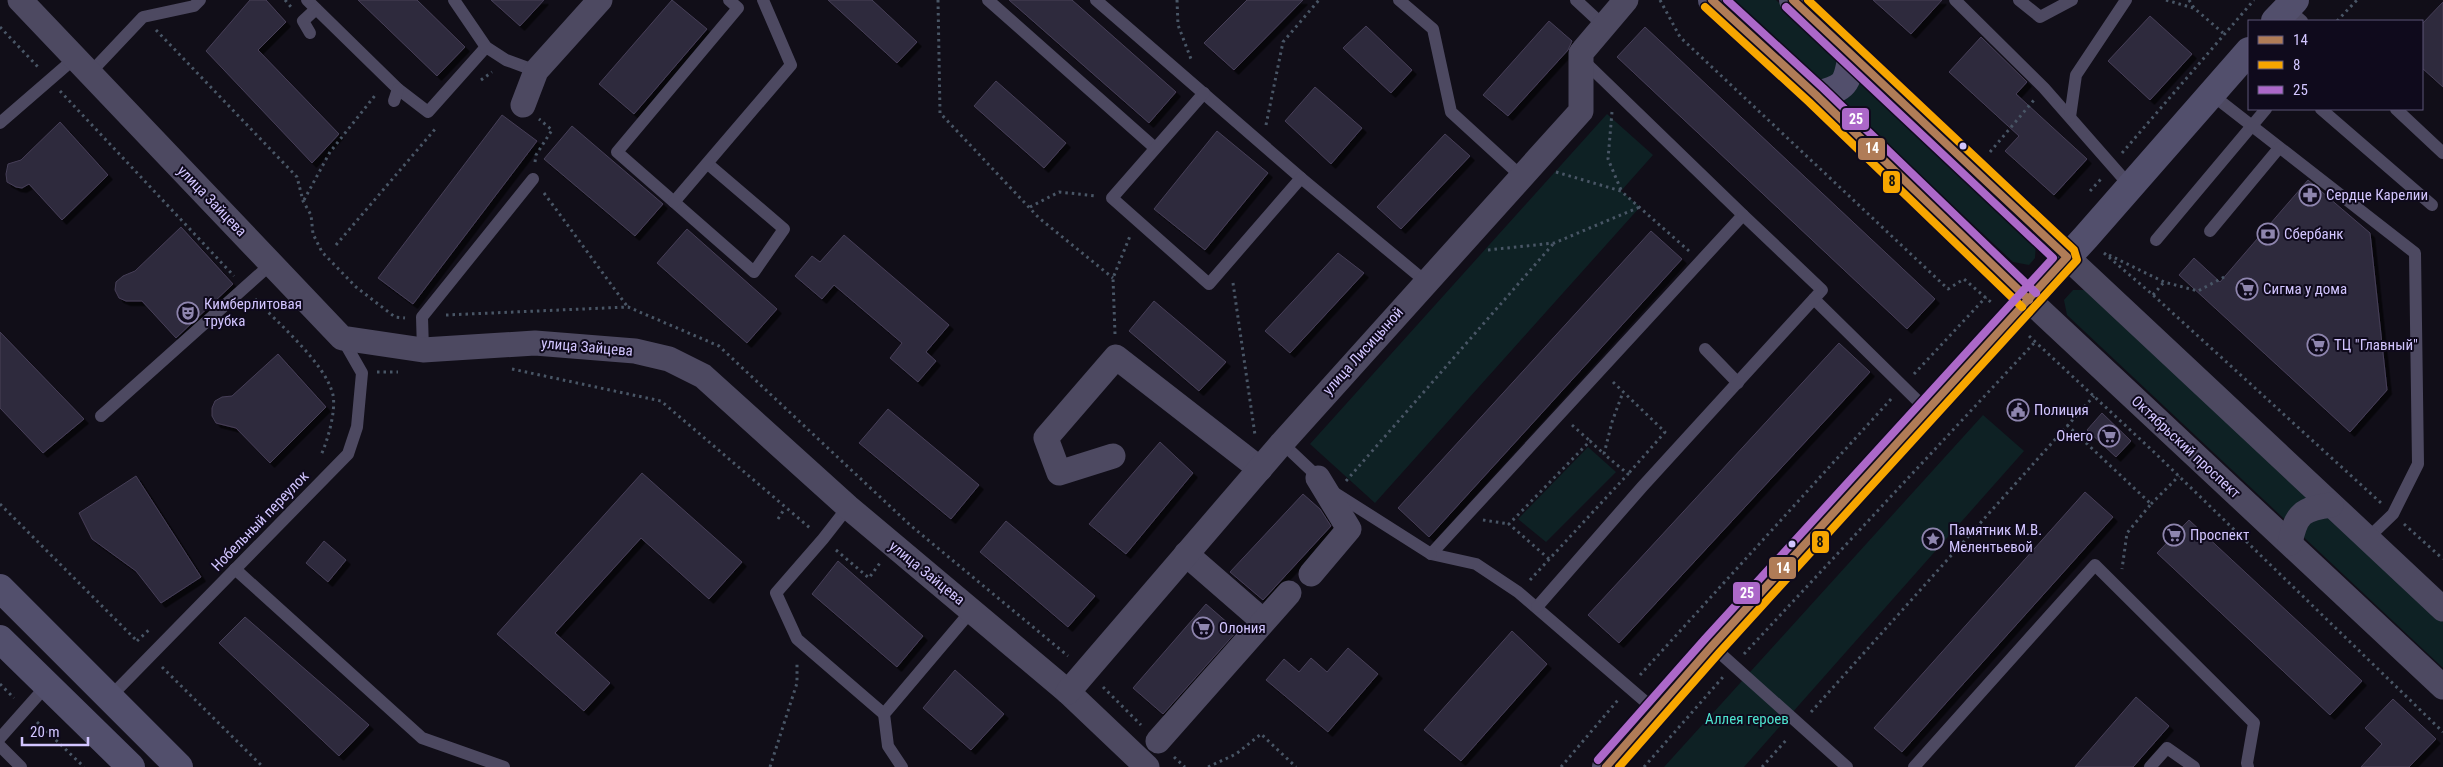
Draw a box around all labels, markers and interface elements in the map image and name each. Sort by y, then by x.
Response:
legend [2248,20,2423,110]
text: 14 [2293,31,2308,49]
text: 8 [2293,56,2300,74]
text: 25 [2293,81,2308,99]
line badge: 25 [1841,107,1870,131]
text: 25 [1849,111,1863,127]
line badge: 14 [1857,137,1886,161]
text: 14 [1865,140,1879,156]
unlabelled marker [1958,141,1968,151]
street label: улица Зайцева [174,162,250,240]
line badge: 8 [1882,170,1901,194]
text: 8 [1888,173,1896,189]
pharmacy icon: Сердце Карелии [2298,183,2322,207]
place label: Сердце Карелии [2326,186,2428,204]
bank icon: Сбербанк [2256,222,2280,246]
place label: Сбербанк [2284,225,2344,243]
supermarket icon: Сигма у дома [2235,277,2259,301]
place label: Сигма у дома [2263,280,2347,298]
place label: Кимберлитовая трубка [204,295,302,330]
theatre icon: Кимберлитовая трубка [176,301,200,325]
street label: улица Лисицыной [1319,303,1407,399]
supermarket icon: ТЦ "Главный" [2306,333,2330,357]
street label: улица Зайцева [540,334,634,360]
place label: ТЦ "Главный" [2334,336,2418,354]
street label: Октябрьский проспект [2128,392,2244,502]
public building icon: Полиция [2006,398,2030,422]
place label: Полиция [2034,401,2089,419]
supermarket icon: Онего [2097,424,2121,448]
place label: Онего [2056,427,2093,445]
street label: Нобельный переулок [208,467,312,575]
place label: Памятник М.В. Мелентьевой [1949,521,2042,556]
supermarket icon: Проспект [2162,523,2186,547]
place label: Проспект [2190,526,2249,544]
place icon: Памятник М.В. Мелентьевой [1921,527,1945,551]
line badge: 8 [1811,530,1830,554]
text: 8 [1816,534,1824,550]
street label: улица Зайцева [886,537,968,609]
unlabelled marker [1787,539,1797,549]
line badge: 14 [1768,556,1797,580]
text: 14 [1776,560,1790,576]
line badge: 25 [1732,581,1761,605]
text: 25 [1740,585,1754,601]
supermarket icon: Олония [1191,616,1215,640]
place label: Олония [1219,619,1266,637]
park label: Аллея героев [1705,710,1789,728]
scale bar [22,714,89,746]
text: 20 m [30,723,60,741]

